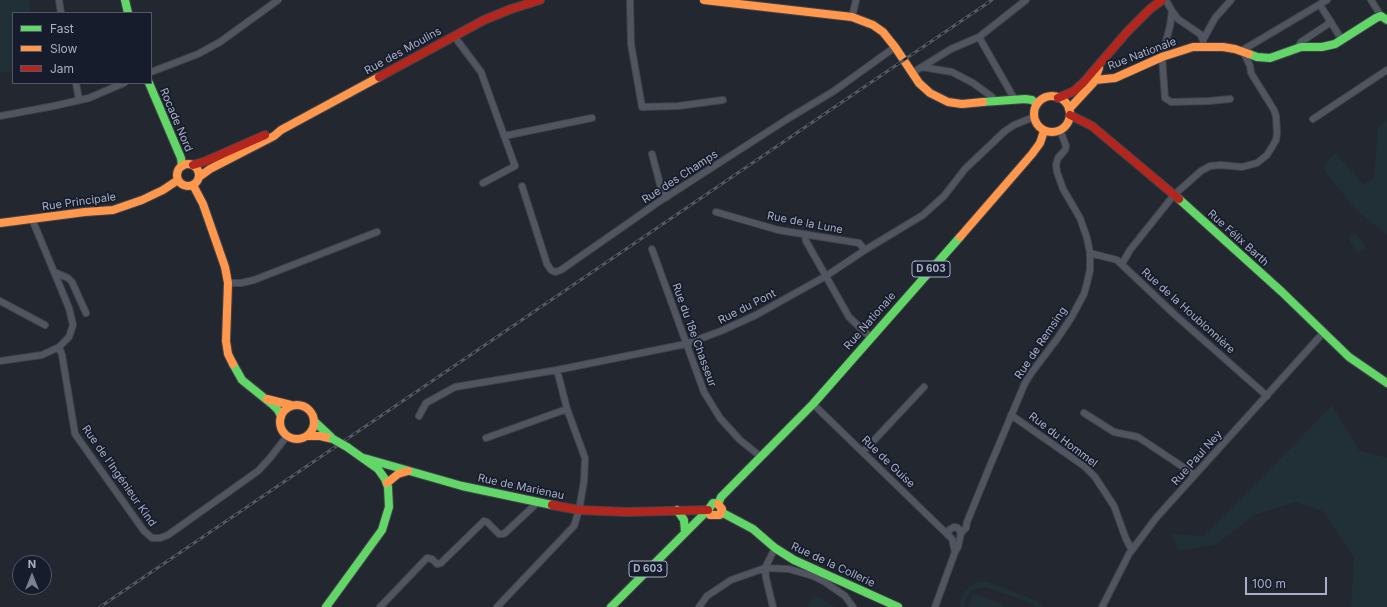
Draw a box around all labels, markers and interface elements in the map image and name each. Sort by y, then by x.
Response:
legend [12,12,152,84]
text: Fast [50,21,74,36]
street label: Rue des Moulins [362,24,444,78]
street label: Rue Nationale [1106,35,1178,73]
text: Slow [50,41,77,56]
text: Jam [50,61,74,76]
street label: Rocade Nord [157,86,195,154]
street label: Rue des Champs [639,147,721,207]
street label: Rue Principale [41,190,117,214]
street label: Rue Félix Barth [1205,207,1271,269]
street label: Rue de la Lune [766,209,844,237]
road number: D 603 [912,261,950,277]
street label: Rue de la Houblonnière [1139,266,1237,356]
street label: Rue du 18e Chasseur [669,281,719,389]
street label: Rue du Pont [716,287,778,327]
street label: Rue Nationale [841,289,899,353]
street label: Rue de Remsing [1012,304,1070,382]
street label: Rue du Hommel [1026,410,1100,470]
street label: Rue de l'Ingénieur Kind [79,423,159,529]
street label: Rue Paul Ney [1169,428,1225,488]
street label: Rue de Guise [859,433,917,491]
street label: Rue de Marienau [477,471,565,503]
street label: Rue de la Collerie [789,540,877,590]
north arrow [12,555,52,595]
text: N [28,557,36,571]
road number: D 603 [629,561,667,577]
scale bar [1247,569,1329,595]
text: 100 m [1252,576,1286,591]

